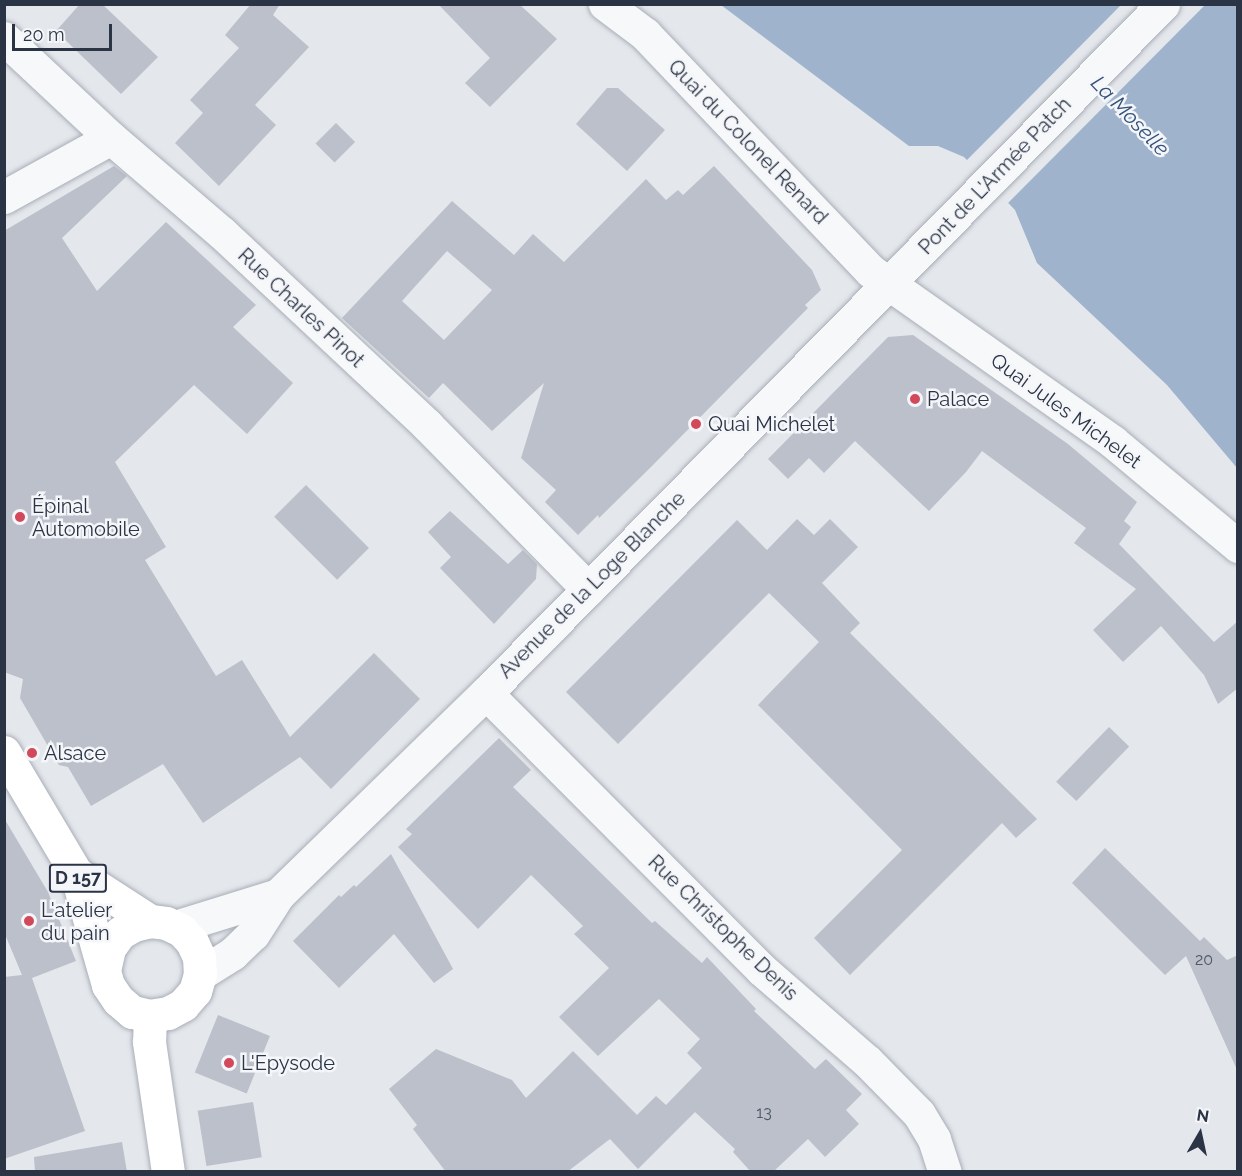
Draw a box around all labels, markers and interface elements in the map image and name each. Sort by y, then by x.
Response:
scale bar [15,12,116,50]
text: 20 m [23,24,65,45]
street label: Quai du Colonel Renard [663,55,833,229]
water label: La Moselle [1086,71,1174,161]
street label: Pont de L'Armée Patch [914,93,1076,259]
street label: Rue Charles Pinot [233,243,369,373]
street label: Quai Jules Michelet [986,348,1146,474]
place label: Palace [927,387,989,411]
marker: Palace [908,392,922,406]
place label: Quai Michelet [708,412,835,436]
marker: Quai Michelet [689,417,703,431]
street label: Avenue de la Loge Blanche [494,487,690,683]
place label: Épinal Automobile [32,494,140,541]
marker: Épinal Automobile [13,510,27,524]
place label: Alsace [44,741,106,765]
marker: Alsace [25,746,39,760]
street label: Rue Christophe Denis [643,850,803,1006]
road number: D 157 [48,863,108,893]
place label: L'atelier du pain [41,898,112,945]
marker: L'atelier du pain [22,914,36,928]
house number: 20 [1195,950,1213,970]
place label: L'Epysode [241,1051,335,1075]
marker: L'Epysode [222,1056,236,1070]
house number: 13 [756,1103,772,1123]
north arrow [1170,1104,1230,1164]
text: N [1195,1105,1210,1126]

